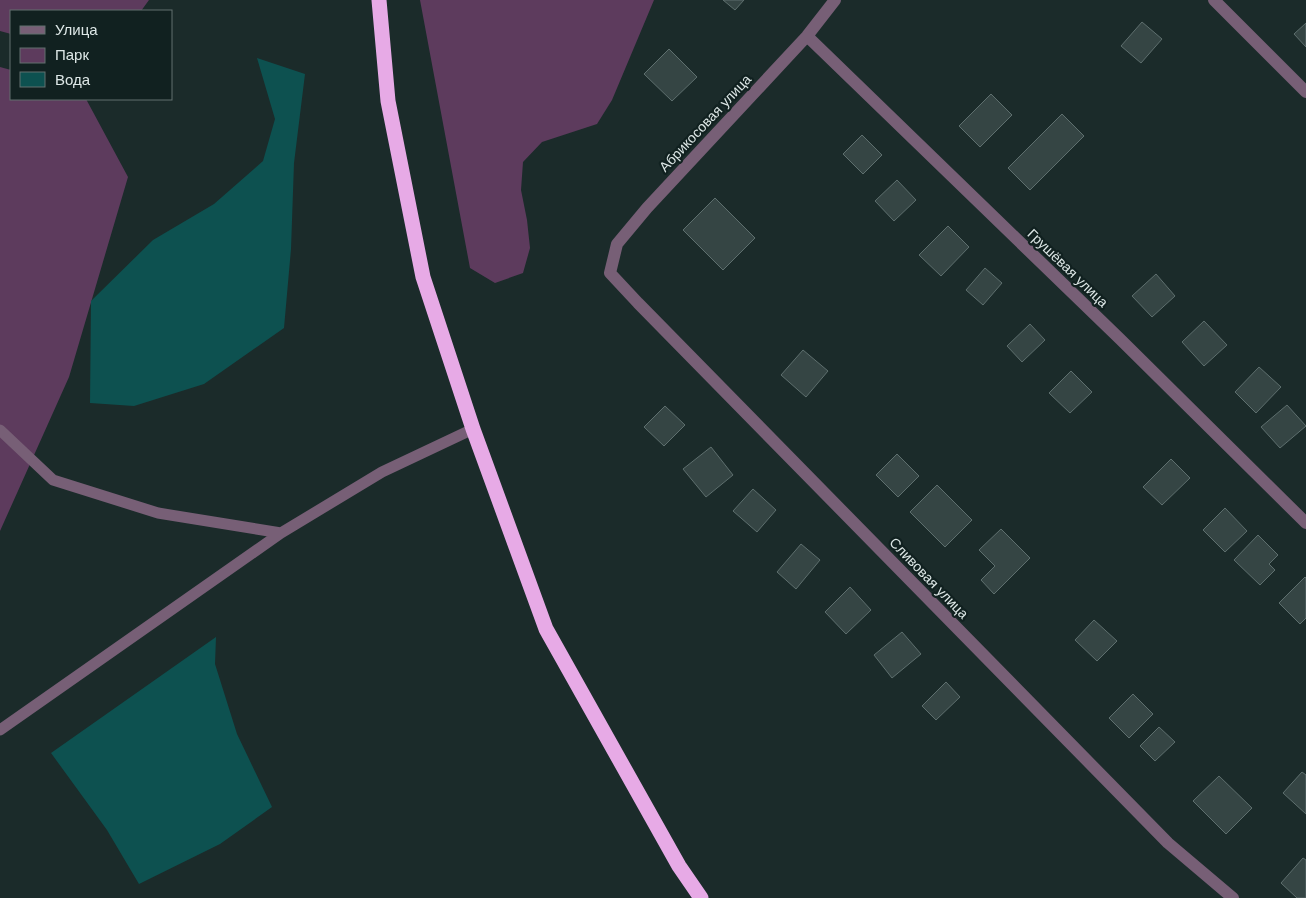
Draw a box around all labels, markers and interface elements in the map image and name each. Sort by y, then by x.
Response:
legend [10,10,172,100]
text: Улица [55,21,98,38]
text: Парк [55,46,89,63]
text: Вода [55,71,91,88]
street label: Абрикосовая улица [656,71,754,175]
street label: Грушёвая улица [1025,226,1112,311]
street label: Сливовая улица [886,534,972,622]

